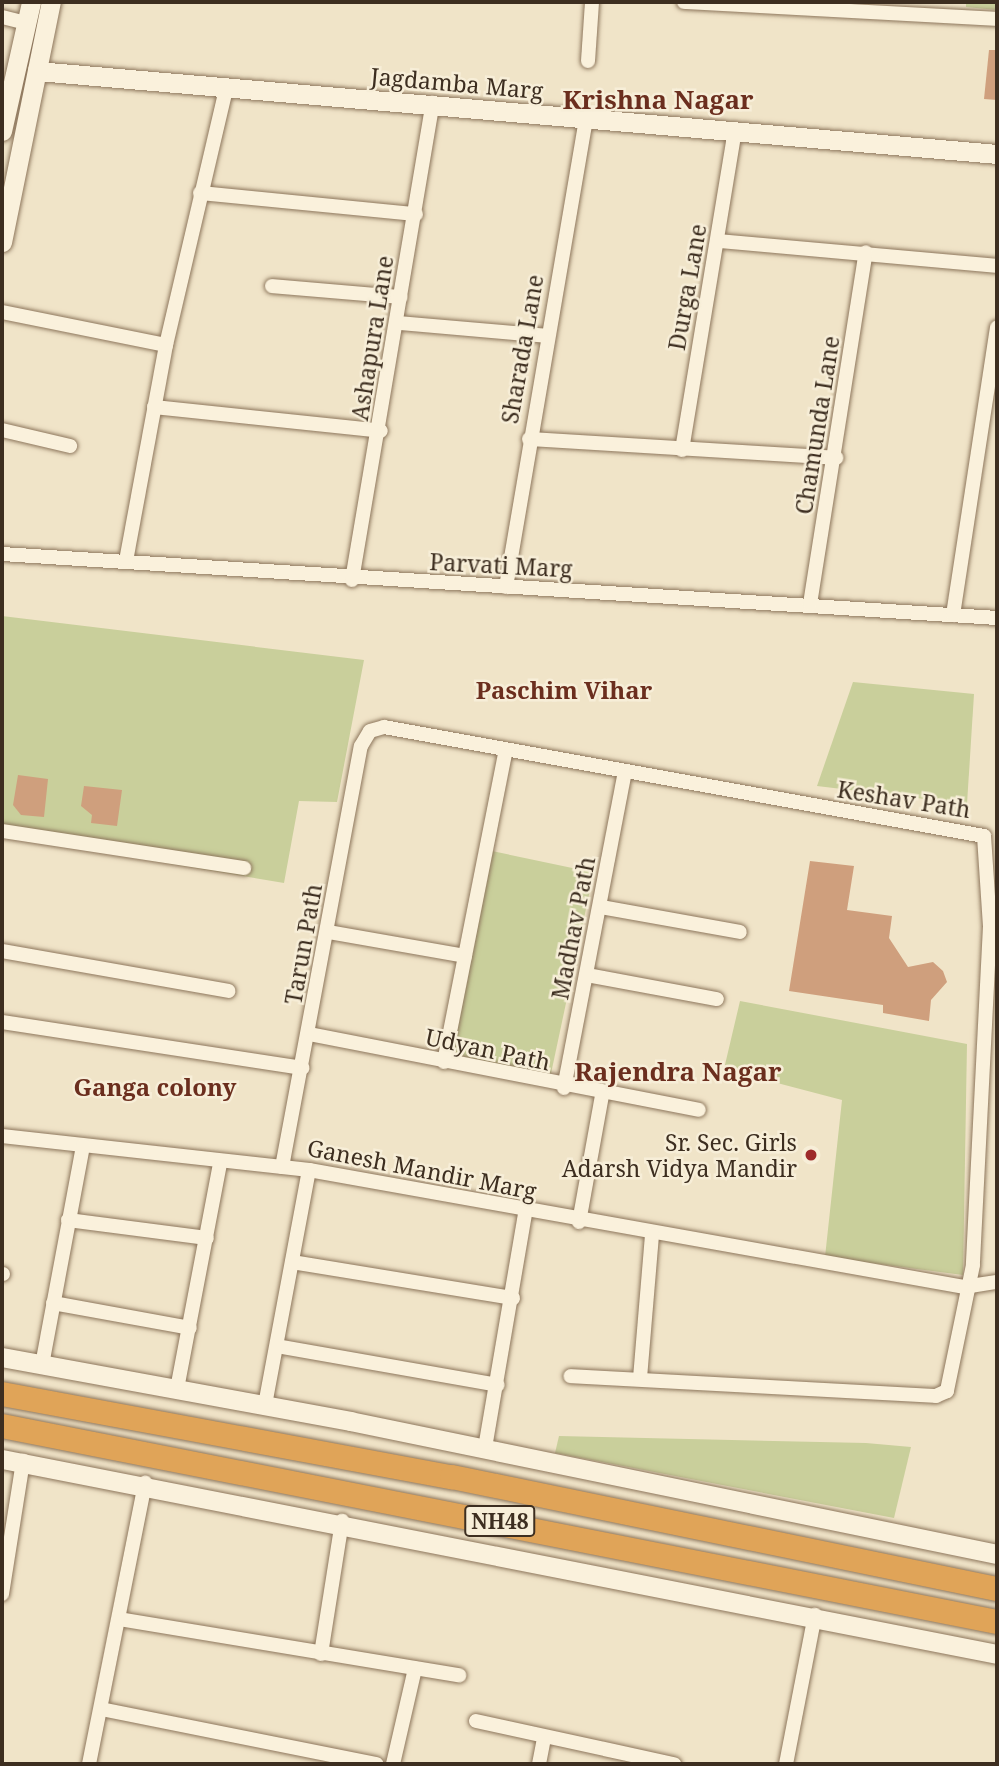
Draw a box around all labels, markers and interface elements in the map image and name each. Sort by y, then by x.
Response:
street label: Jagdamba Marg [370,62,544,104]
district label: Krishna Nagar [562,84,754,116]
street label: Durga Lane [662,222,712,352]
street label: Ashapura Lane [345,254,399,422]
street label: Sharada Lane [495,272,549,426]
street label: Chamunda Lane [789,334,845,516]
street label: Parvati Marg [429,547,573,583]
district label: Paschim Vihar [476,676,652,704]
street label: Keshav Path [835,775,973,823]
street label: Madhav Path [546,854,600,1002]
street label: Tarun Path [279,881,327,1007]
street label: Udyan Path [423,1022,553,1076]
district label: Rajendra Nagar [574,1056,782,1088]
district label: Ganga colony [74,1073,236,1101]
place label: Sr. Sec. Girls Adarsh Vidya Mandir [562,1128,797,1182]
street label: Ganesh Mandir Marg [305,1133,539,1205]
marker: Sr. Sec. Girls Adarsh Vidya Mandir [803,1147,819,1163]
road number: NH48 [463,1504,537,1538]

